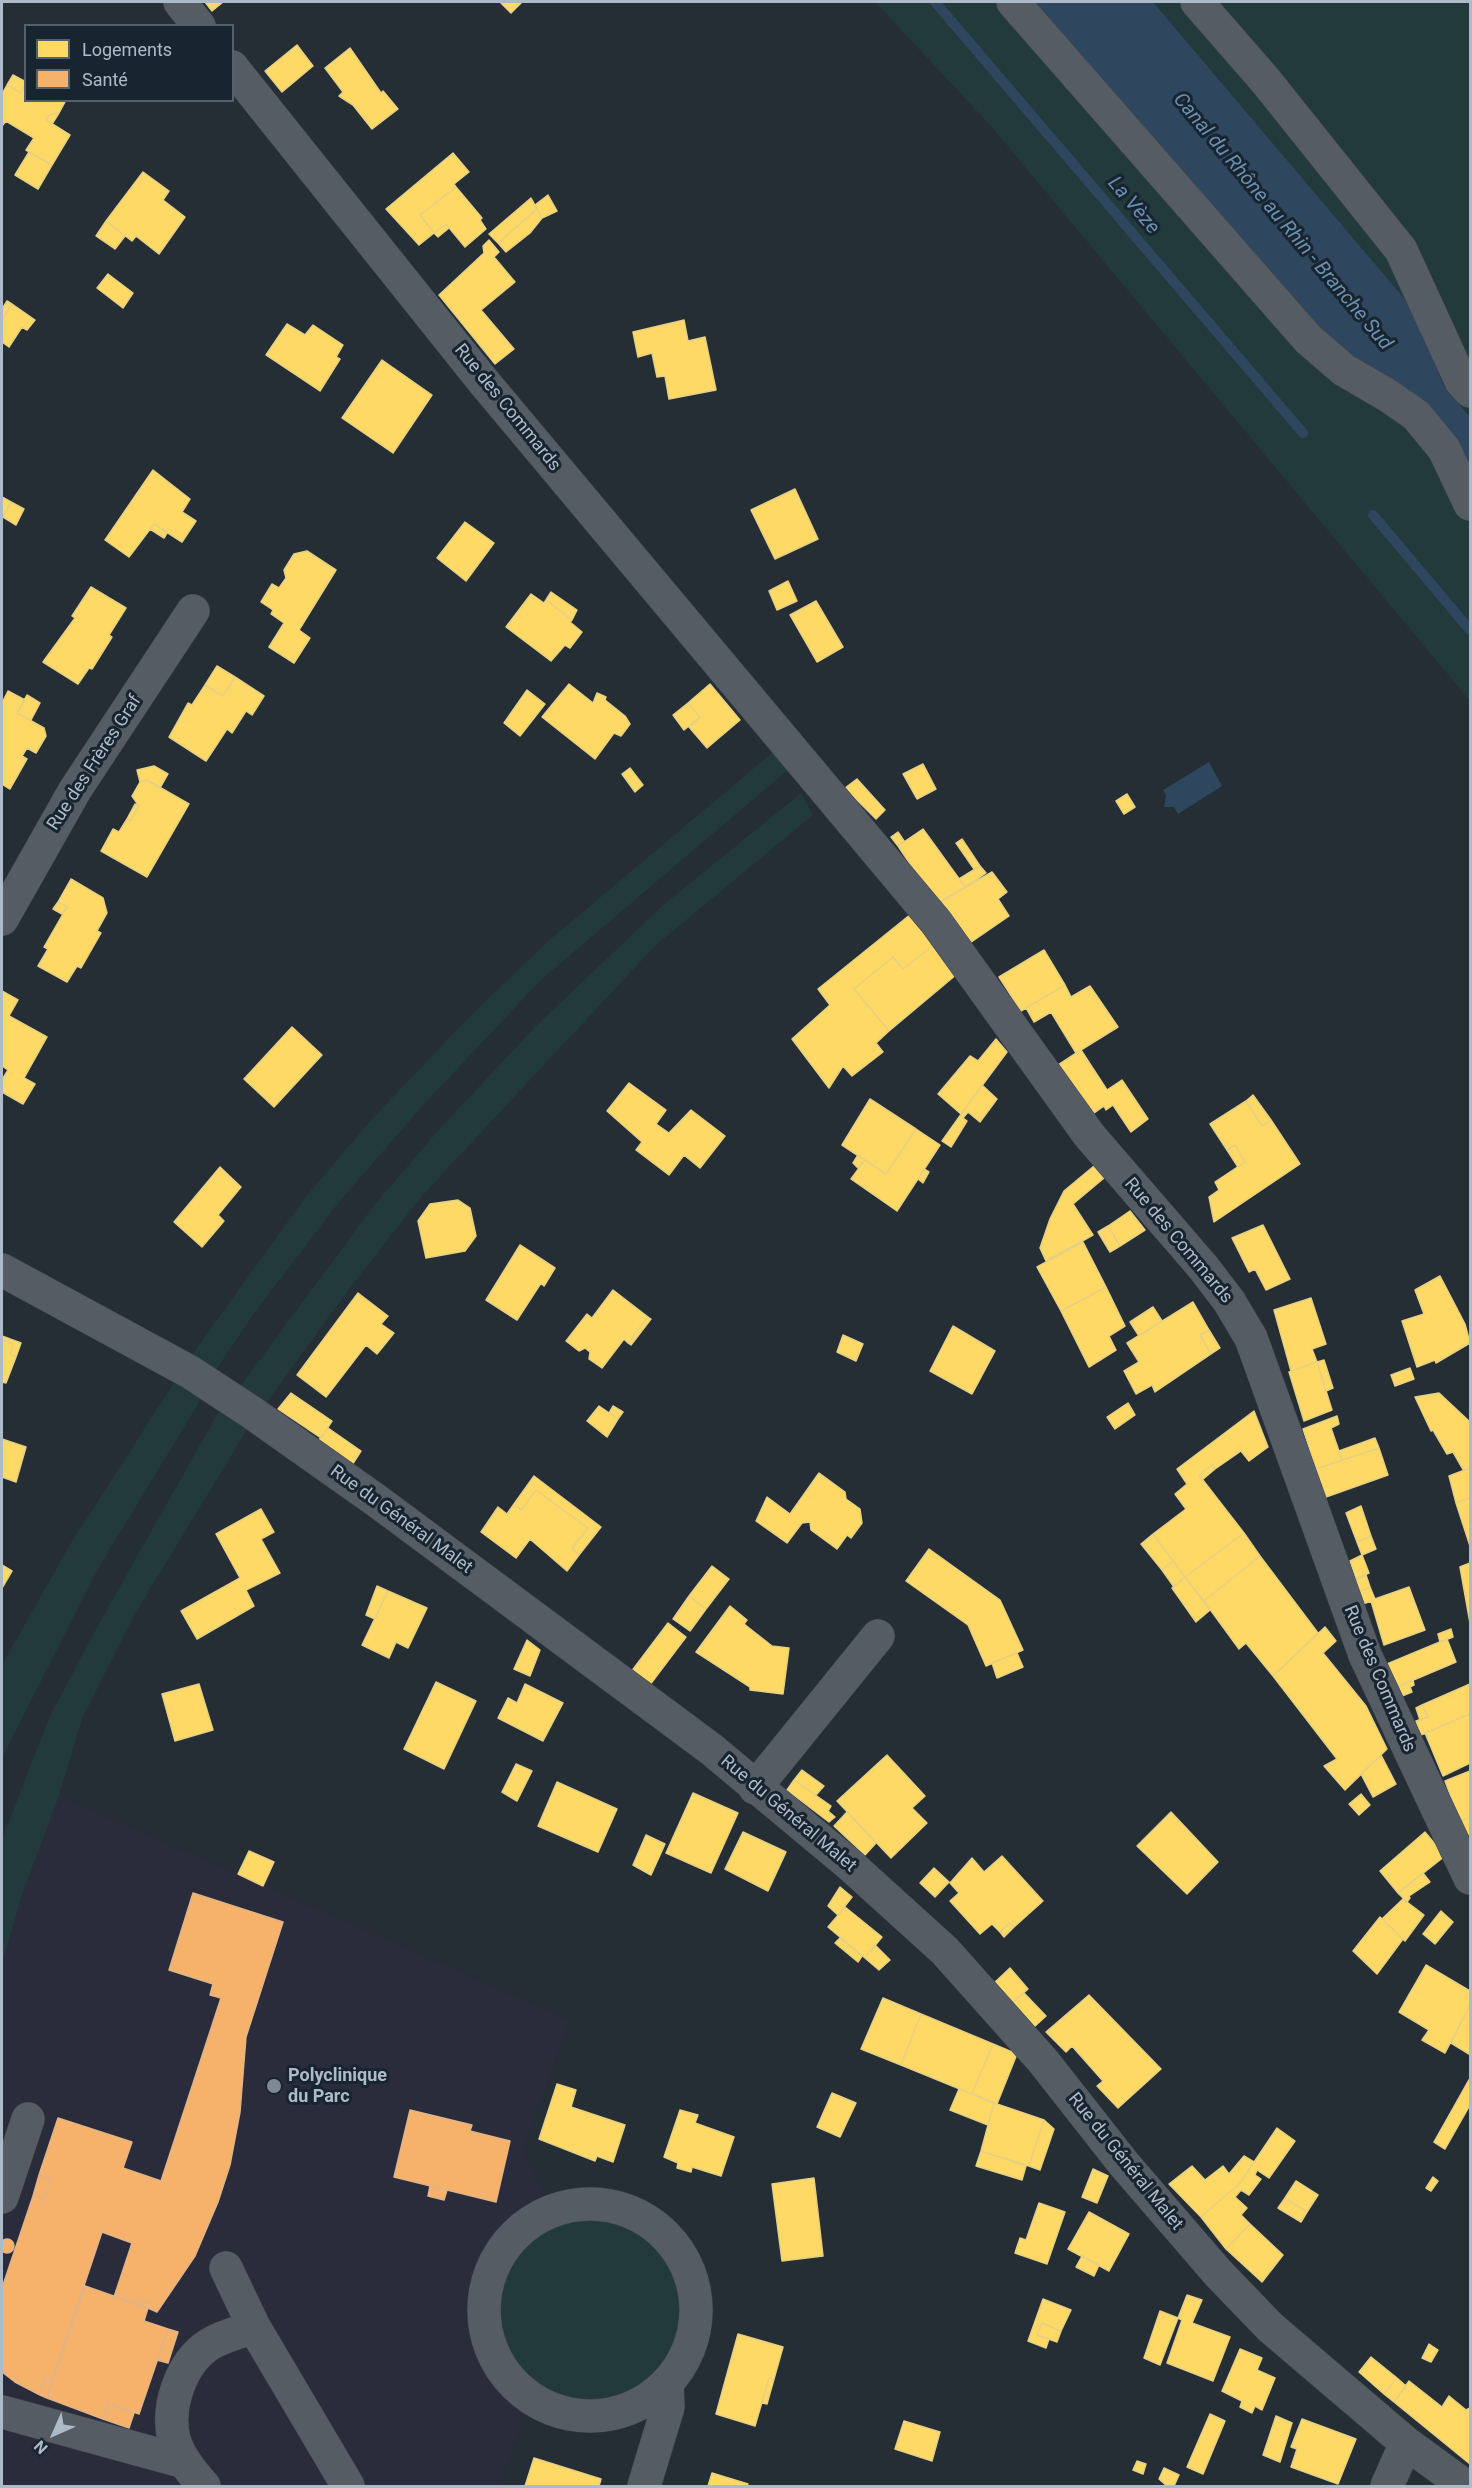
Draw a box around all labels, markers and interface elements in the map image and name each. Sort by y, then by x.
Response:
legend [24,24,234,102]
text: Logements [82,39,172,60]
text: Santé [82,69,128,90]
water label: Canal du Rhône au Rhin - Branche Sud [1167,89,1397,355]
water label: La Vèze [1102,172,1164,240]
street label: Rue des Commards [449,340,565,476]
street label: Rue des Frères Graf [43,691,147,835]
street label: Rue des Commards [1119,1174,1237,1308]
street label: Rue du Général Malet [326,1461,476,1579]
street label: Rue des Commards [1338,1602,1420,1756]
street label: Rue du Général Malet [716,1751,860,1877]
place label: Polyclinique du Parc [288,2065,387,2108]
marker: Polyclinique du Parc [265,2077,283,2095]
street label: Rue du Général Malet [1063,2089,1187,2235]
north arrow [24,2404,84,2464]
text: N [30,2436,52,2458]

